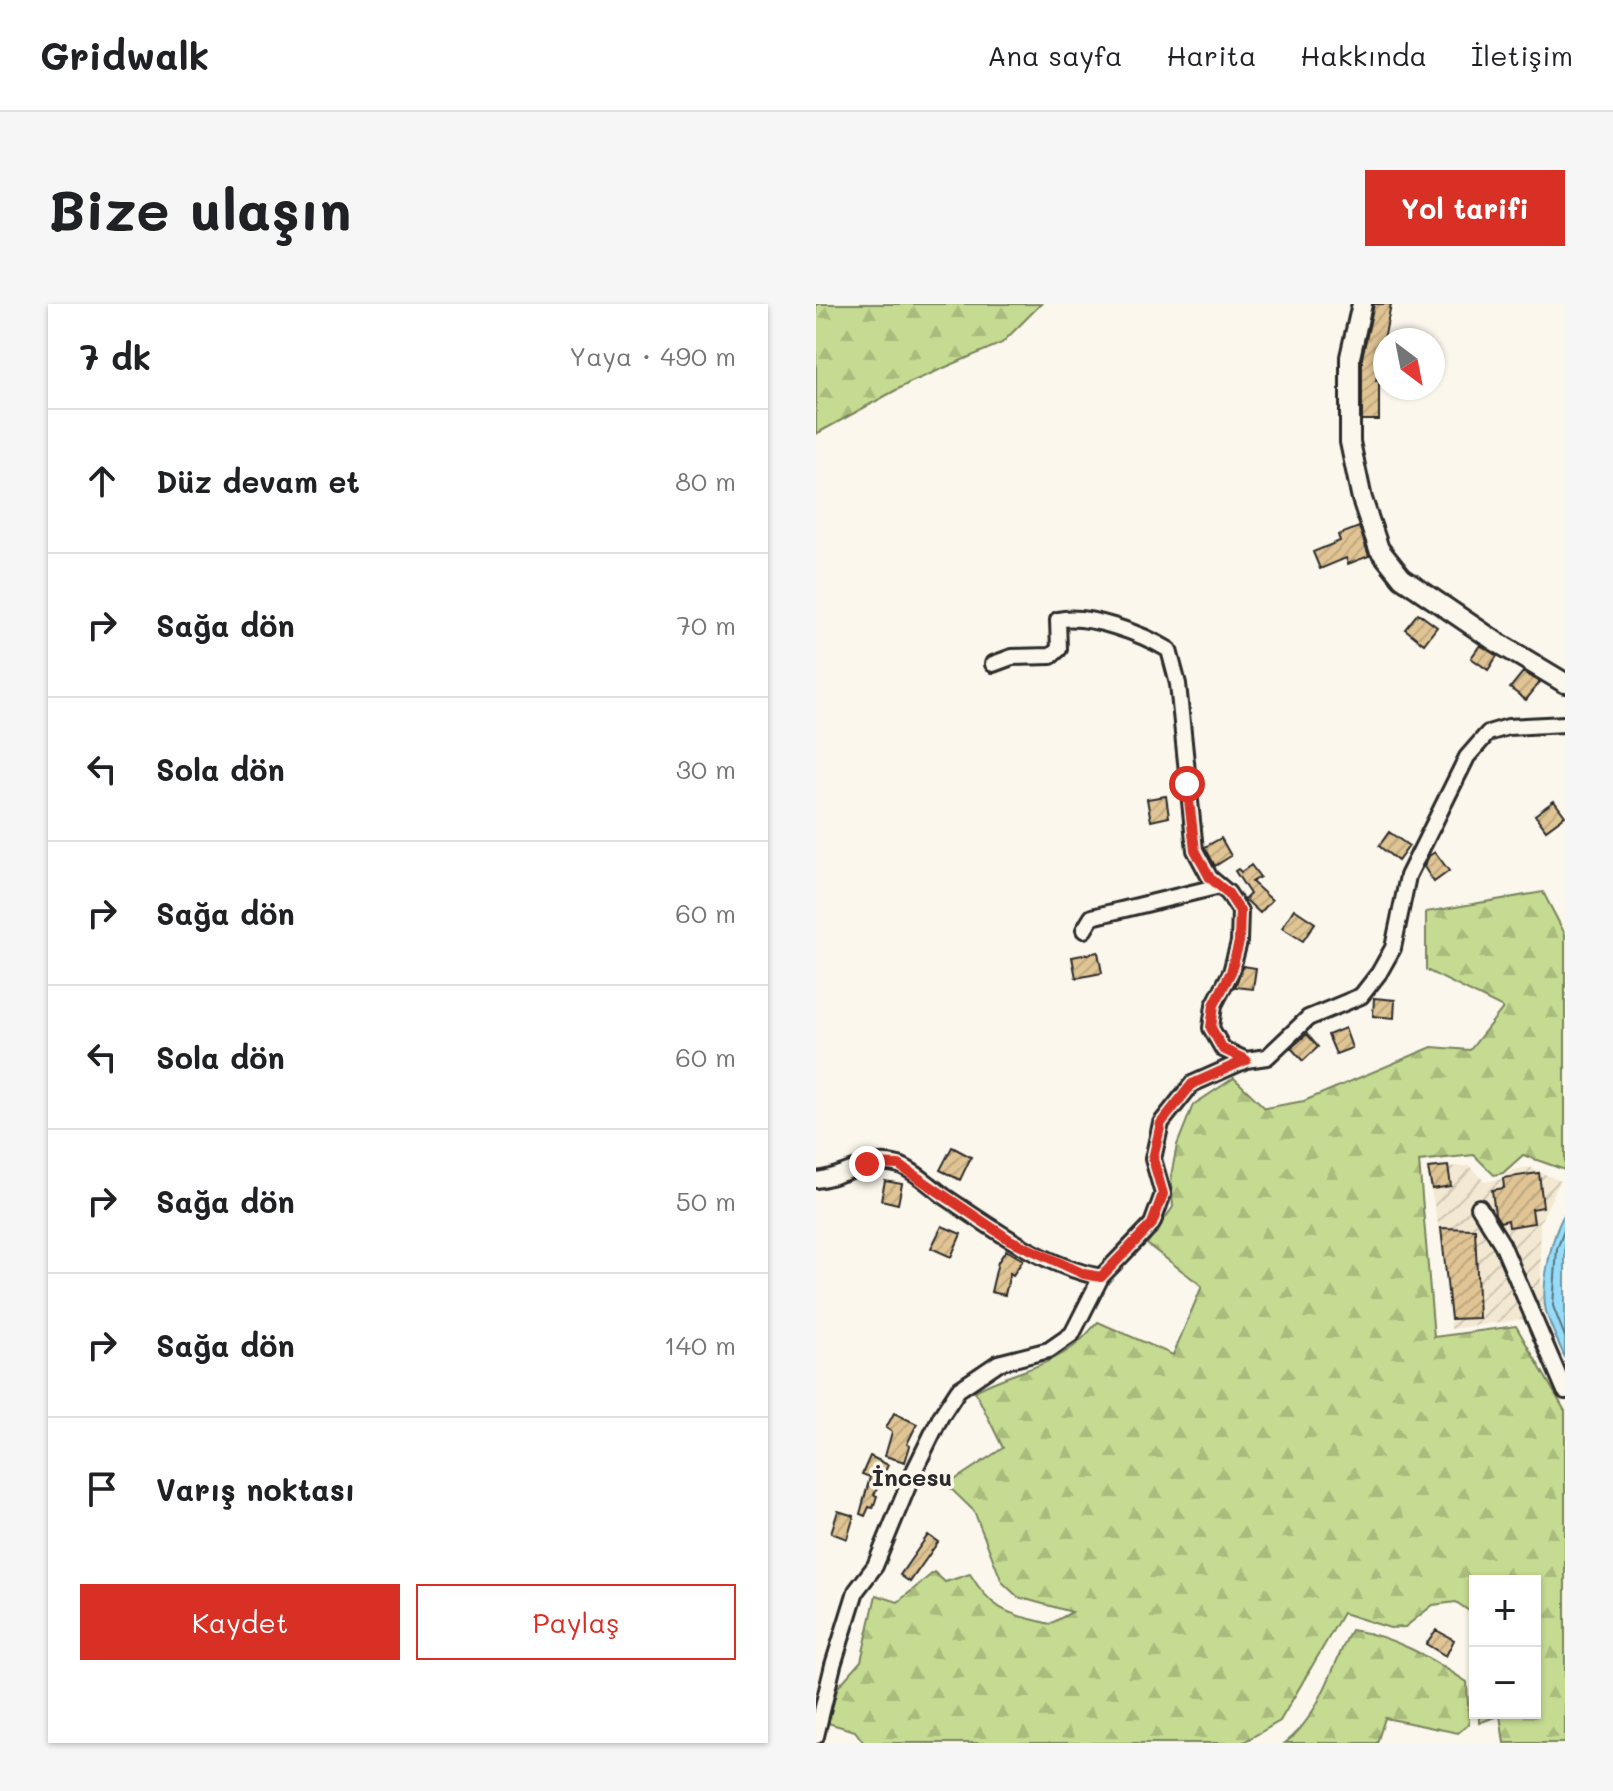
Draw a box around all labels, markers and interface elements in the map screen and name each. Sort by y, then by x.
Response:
text: Gridwalk [40,30,209,80]
text: Ana sayfa [987,37,1123,73]
text: Harita [1167,37,1256,73]
text: Hakkında [1300,37,1427,73]
text: İletişim [1471,37,1573,73]
button: Yol tarifi [1365,170,1565,246]
text: Bize ulaşın [48,172,351,245]
north arrow [1373,328,1445,400]
text: 7 dk [80,334,151,379]
text: Yaya · 490 m [569,339,736,373]
icon: ahead [80,459,124,503]
text: Düz devam et [156,461,360,501]
text: 80 m [675,464,736,498]
icon: right [80,603,124,647]
text: Sağa dön [156,605,295,645]
text: 70 m [676,608,736,642]
icon: left [80,747,124,791]
text: Sola dön [156,749,285,789]
text: 30 m [676,752,736,786]
route start [1169,766,1205,802]
icon: right [80,891,124,935]
text: Sağa dön [156,893,295,933]
text: 60 m [675,896,736,930]
icon: left [80,1035,124,1079]
text: Sola dön [156,1037,285,1077]
text: 60 m [675,1040,736,1074]
route end [849,1146,885,1182]
icon: right [80,1179,124,1223]
text: Sağa dön [156,1181,295,1221]
text: 50 m [676,1184,736,1218]
icon: right [80,1323,124,1367]
text: Sağa dön [156,1325,295,1365]
text: 140 m [664,1328,736,1362]
district label: İncesu [872,1461,952,1492]
icon: arrive [80,1467,124,1511]
text: Varış noktası [156,1469,355,1509]
map controls [1469,1575,1541,1719]
button: + [1469,1575,1541,1647]
button: Kaydet [80,1584,400,1660]
button: Paylaş [416,1584,736,1660]
button: − [1469,1647,1541,1719]

